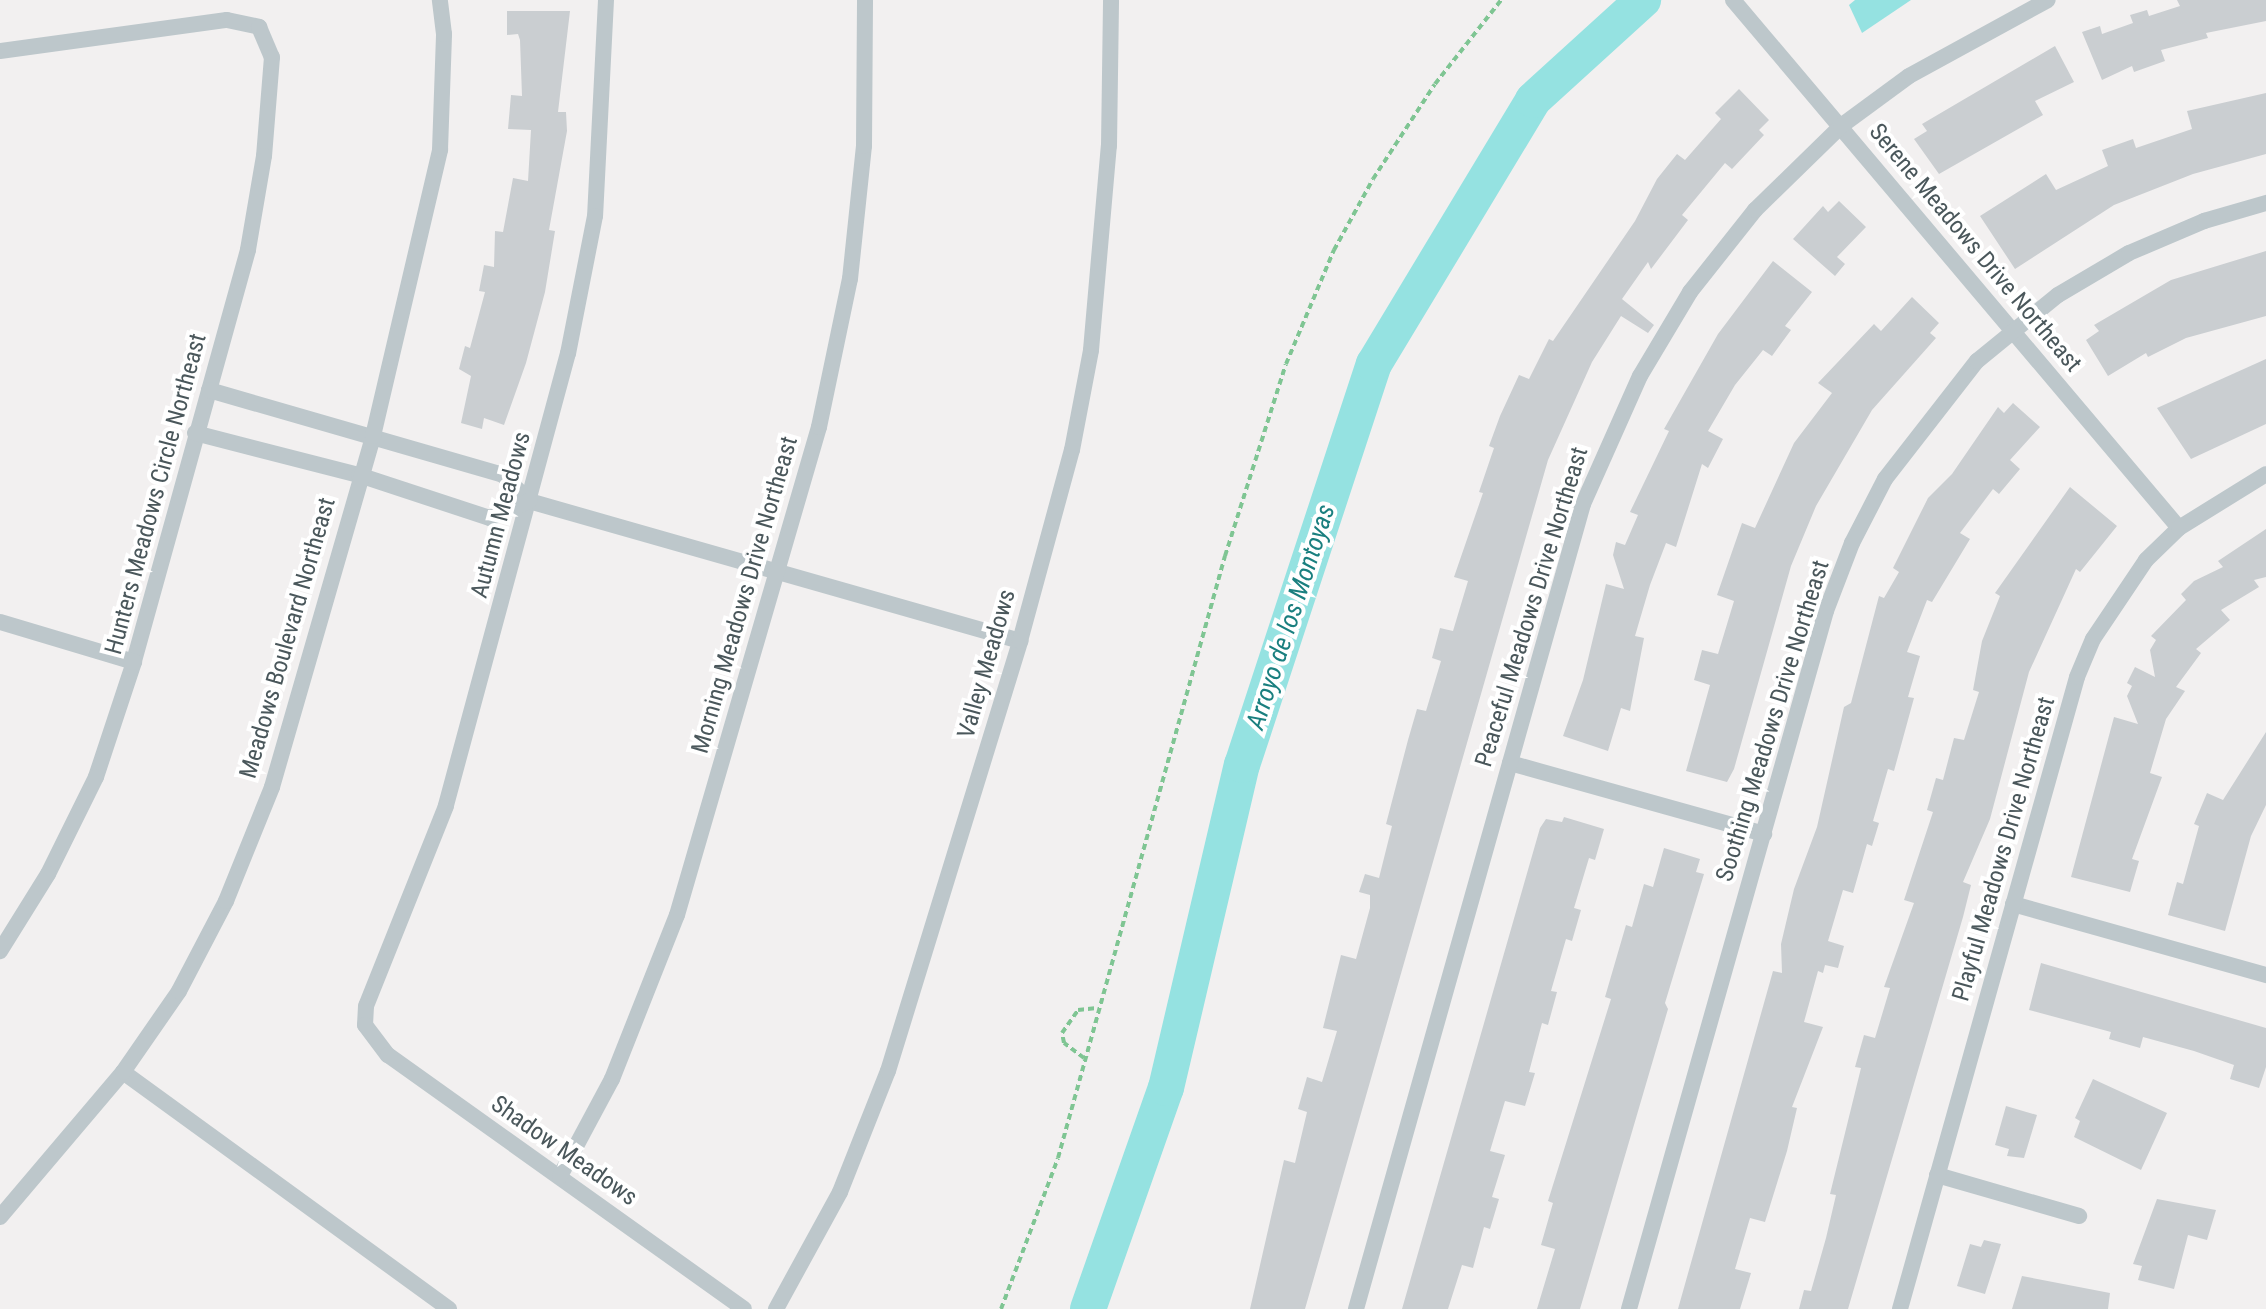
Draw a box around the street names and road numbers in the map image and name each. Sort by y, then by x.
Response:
street label: Serene Meadows Drive Northeast [1863,118,2087,378]
street label: Hunters Meadows Circle Northeast [99,330,213,658]
street label: Autumn Meadows [465,429,537,601]
street label: Morning Meadows Drive Northeast [686,433,804,757]
street label: Peaceful Meadows Drive Northeast [1470,444,1594,770]
street label: Meadows Boulevard Northeast [234,494,342,782]
street label: Soothing Meadows Drive Northeast [1710,557,1836,885]
street label: Valley Meadows [952,586,1022,742]
street label: Playful Meadows Drive Northeast [1947,694,2061,1004]
street label: Shadow Meadows [485,1090,643,1212]

